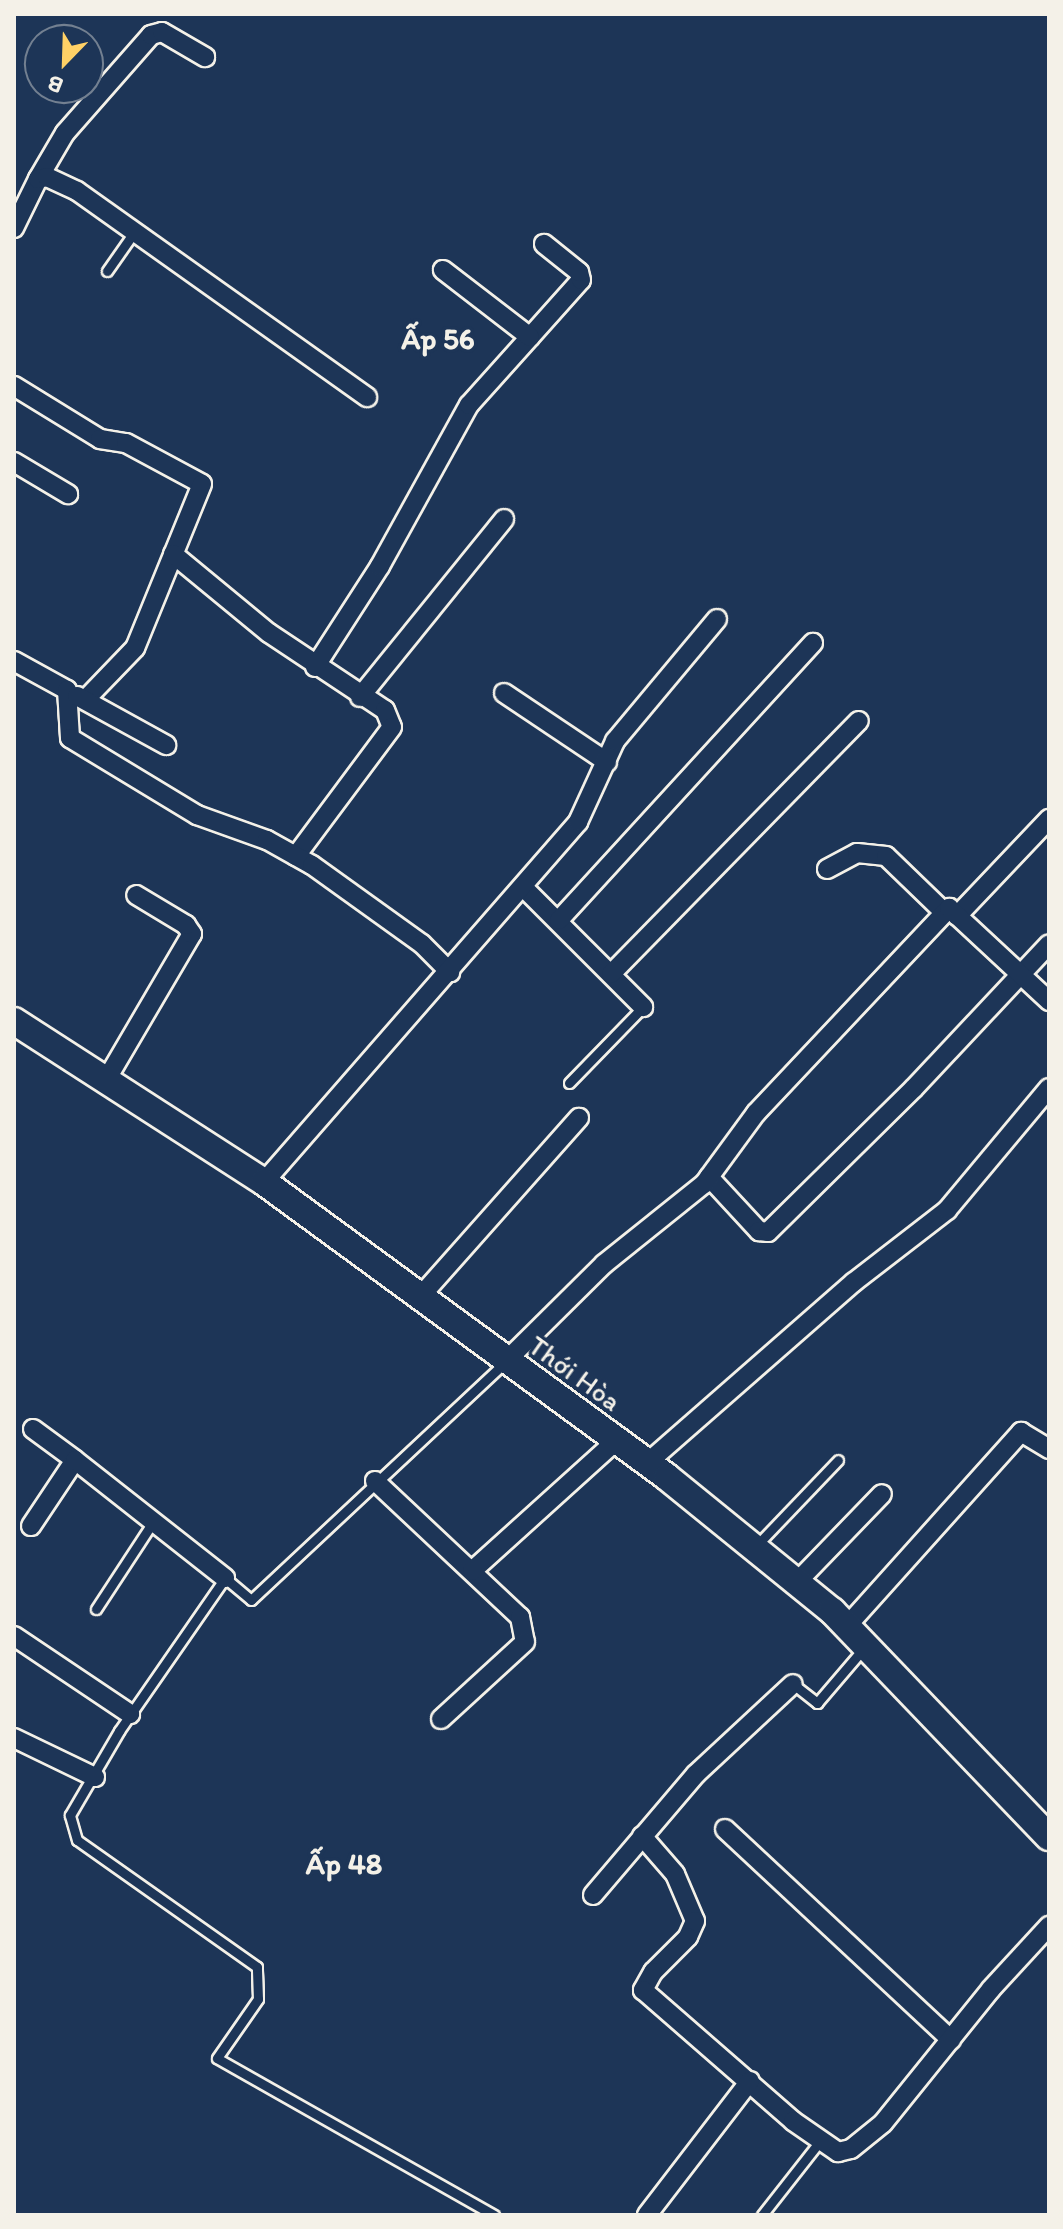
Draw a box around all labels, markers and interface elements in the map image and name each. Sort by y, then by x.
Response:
north arrow [24,24,104,104]
text: B [43,70,67,100]
district label: Ấp 56 [401,321,475,357]
street label: Thới Hòa [522,1328,628,1418]
district label: Ấp 48 [306,1846,382,1882]

